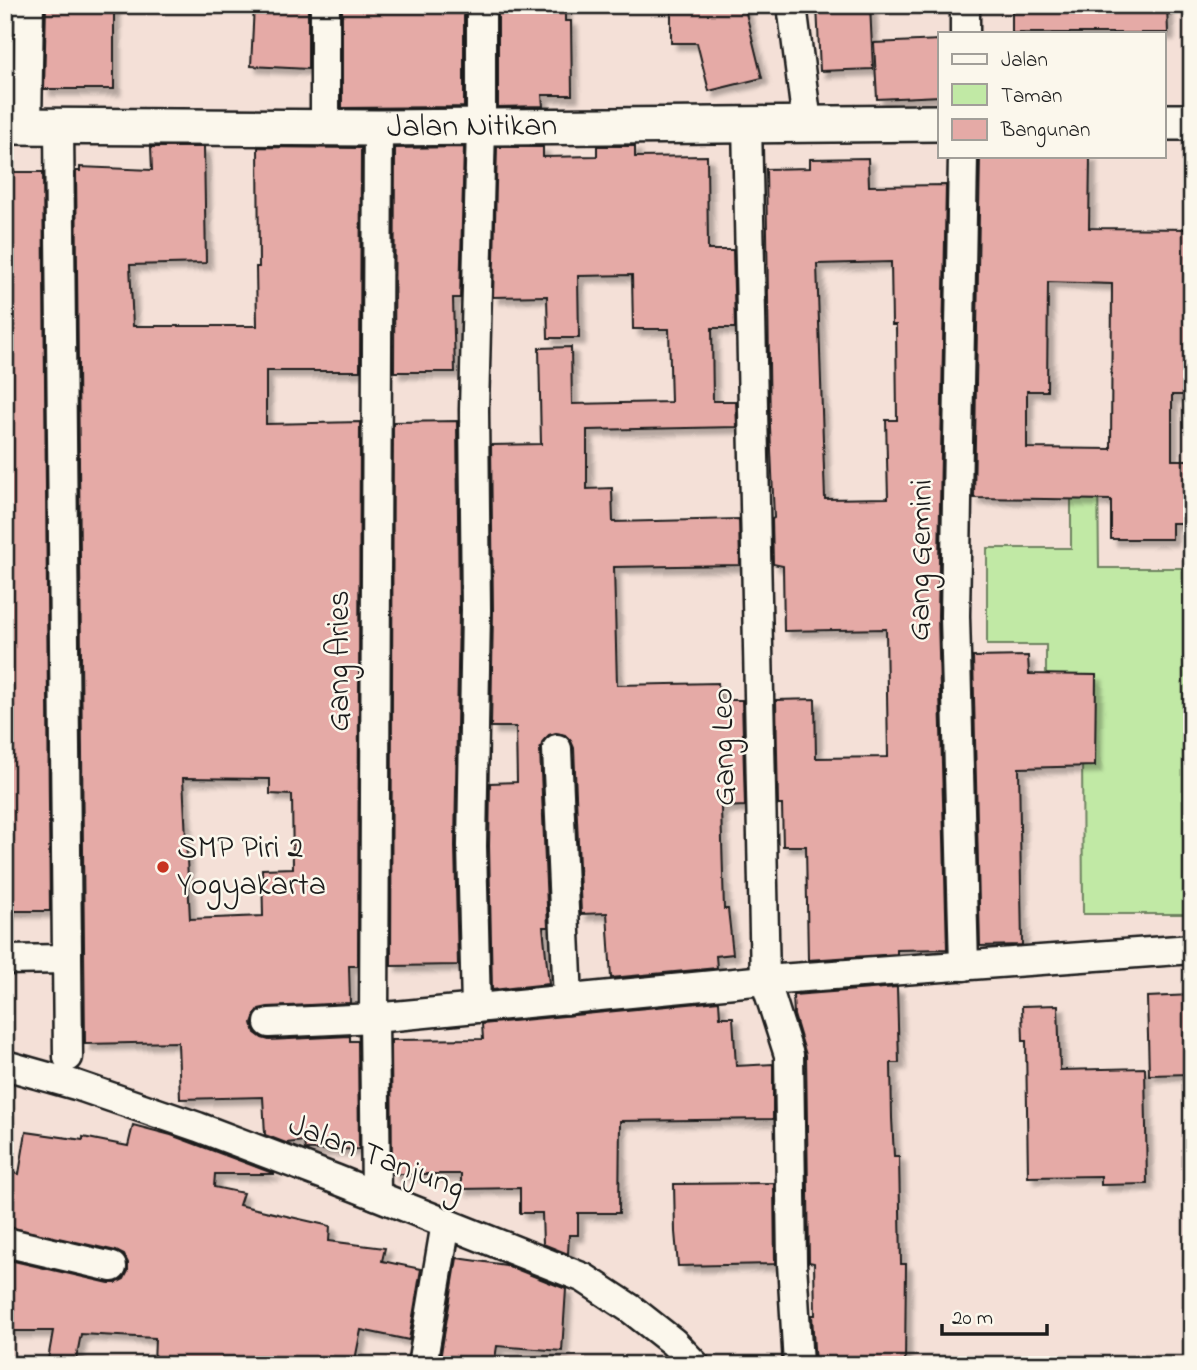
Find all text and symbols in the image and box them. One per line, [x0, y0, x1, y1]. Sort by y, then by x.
legend [938, 32, 1166, 158]
text: Jalan [1001, 46, 1048, 76]
text: Taman [1001, 82, 1062, 112]
street label: Jalan Nitikan [387, 103, 557, 151]
text: Bangunan [1000, 116, 1090, 148]
street label: Gang Gemini [897, 479, 947, 641]
street label: Gang Aries [317, 590, 364, 732]
street label: Gang Leo [700, 687, 750, 807]
place label: SMP Piri 2 Yogyakarta [177, 826, 326, 910]
marker: SMP Piri 2 Yogyakarta [155, 859, 171, 875]
street label: Jalan Tanjung [281, 1103, 471, 1213]
scale bar [942, 1293, 1046, 1337]
text: 20 m [952, 1304, 993, 1334]

